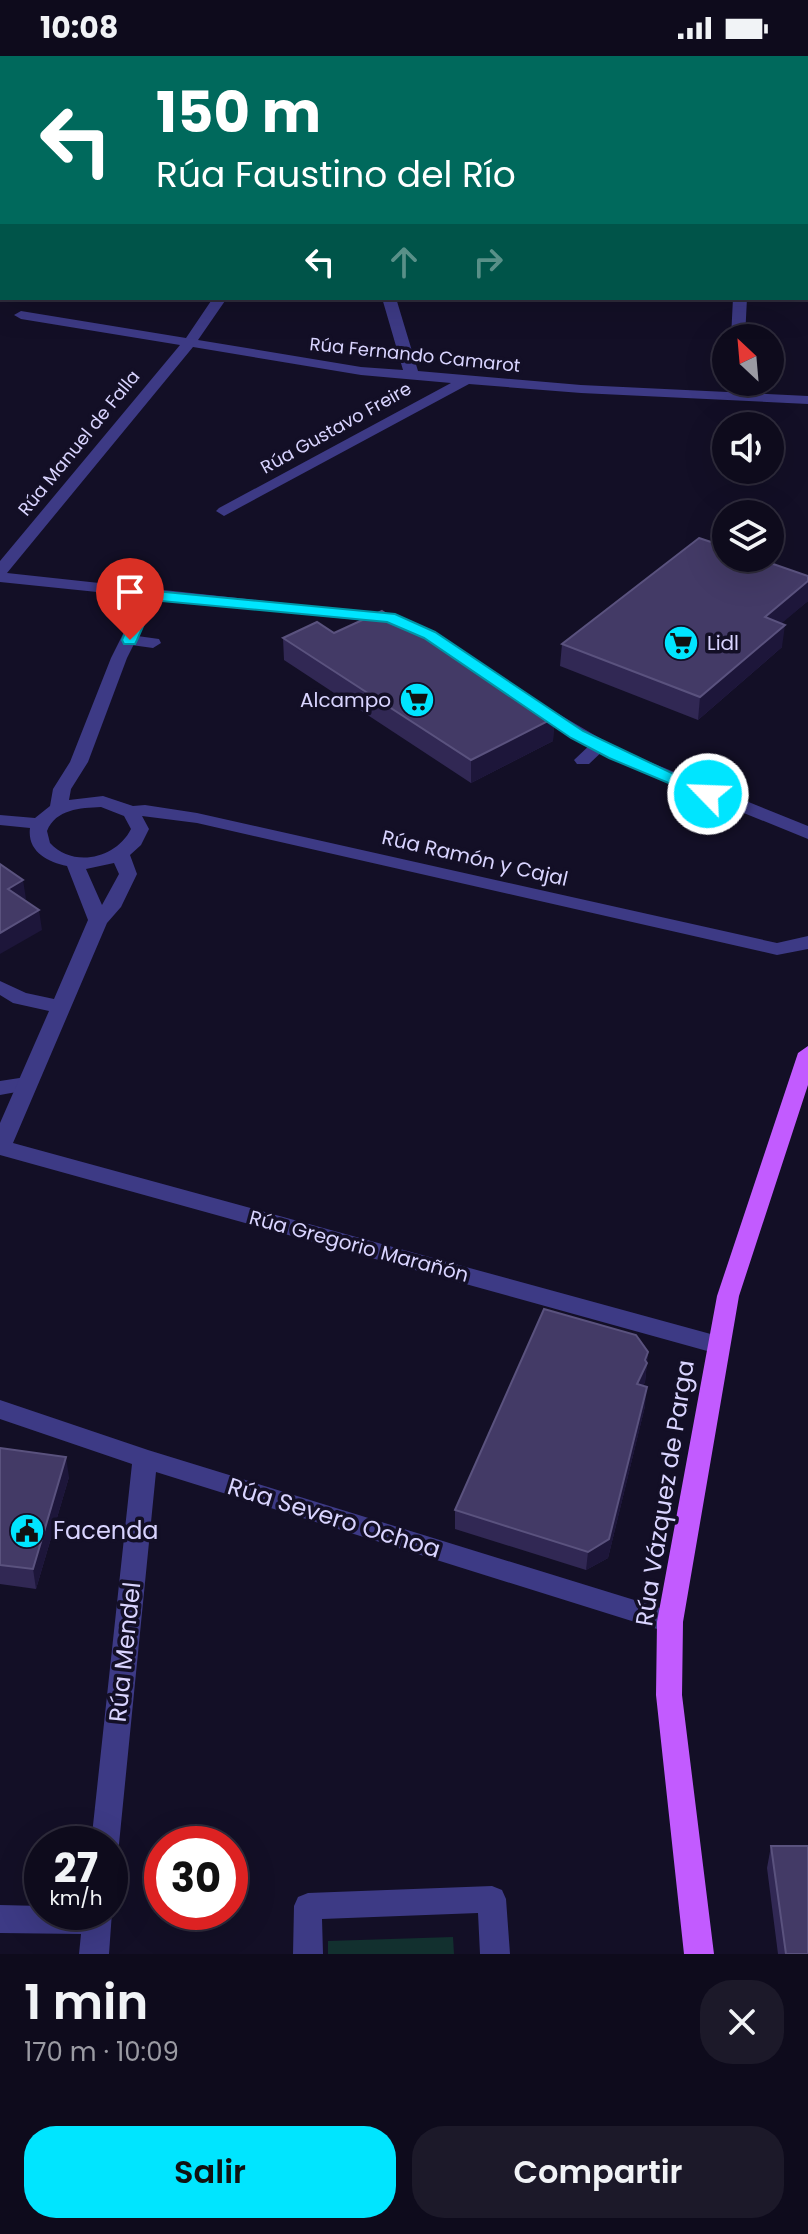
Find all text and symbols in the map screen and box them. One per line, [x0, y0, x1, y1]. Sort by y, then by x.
text: 10:08 [40, 6, 118, 49]
text: 150 m [156, 73, 321, 152]
icon: left [24, 88, 128, 192]
text: Rúa Faustino del Río [156, 149, 516, 200]
icon: left [298, 240, 342, 284]
icon: ahead [382, 240, 426, 284]
icon: right [466, 240, 510, 284]
north arrow [712, 324, 784, 396]
map controls [712, 324, 784, 572]
street label: Rúa Fernando Camarot [308, 331, 522, 378]
street label: Rúa Manuel de Falla [12, 365, 145, 521]
street label: Rúa Gustavo Freire [256, 376, 416, 479]
button: sound [712, 412, 784, 484]
button: layers [712, 500, 784, 572]
pin [96, 558, 164, 640]
icon: arrive [108, 570, 152, 614]
supermarket icon: Lidl [662, 624, 700, 662]
place label: Lidl [707, 629, 739, 657]
supermarket icon: Alcampo [398, 681, 436, 719]
place label: Alcampo [300, 686, 391, 714]
position arrow [666, 752, 750, 836]
street label: Rúa Ramón y Cajal [379, 823, 571, 893]
street label: Rúa Gregorio Marañón [246, 1203, 472, 1289]
street label: Rúa Vázquez de Parga [627, 1358, 702, 1628]
street label: Rúa Severo Ochoa [224, 1469, 445, 1566]
public building icon: Facenda [8, 1512, 46, 1550]
place label: Facenda [53, 1514, 159, 1547]
street label: Rúa Mendel [101, 1580, 148, 1724]
speed limit sign: 30 [144, 1826, 248, 1930]
text: 27 [54, 1840, 98, 1896]
text: km/h [49, 1884, 103, 1912]
text: 1 min [24, 1969, 148, 2036]
button: close [700, 1980, 784, 2064]
text: 170 m · 10:09 [24, 2034, 179, 2070]
button: Salir [24, 2126, 396, 2218]
button: Compartir [412, 2126, 784, 2218]

